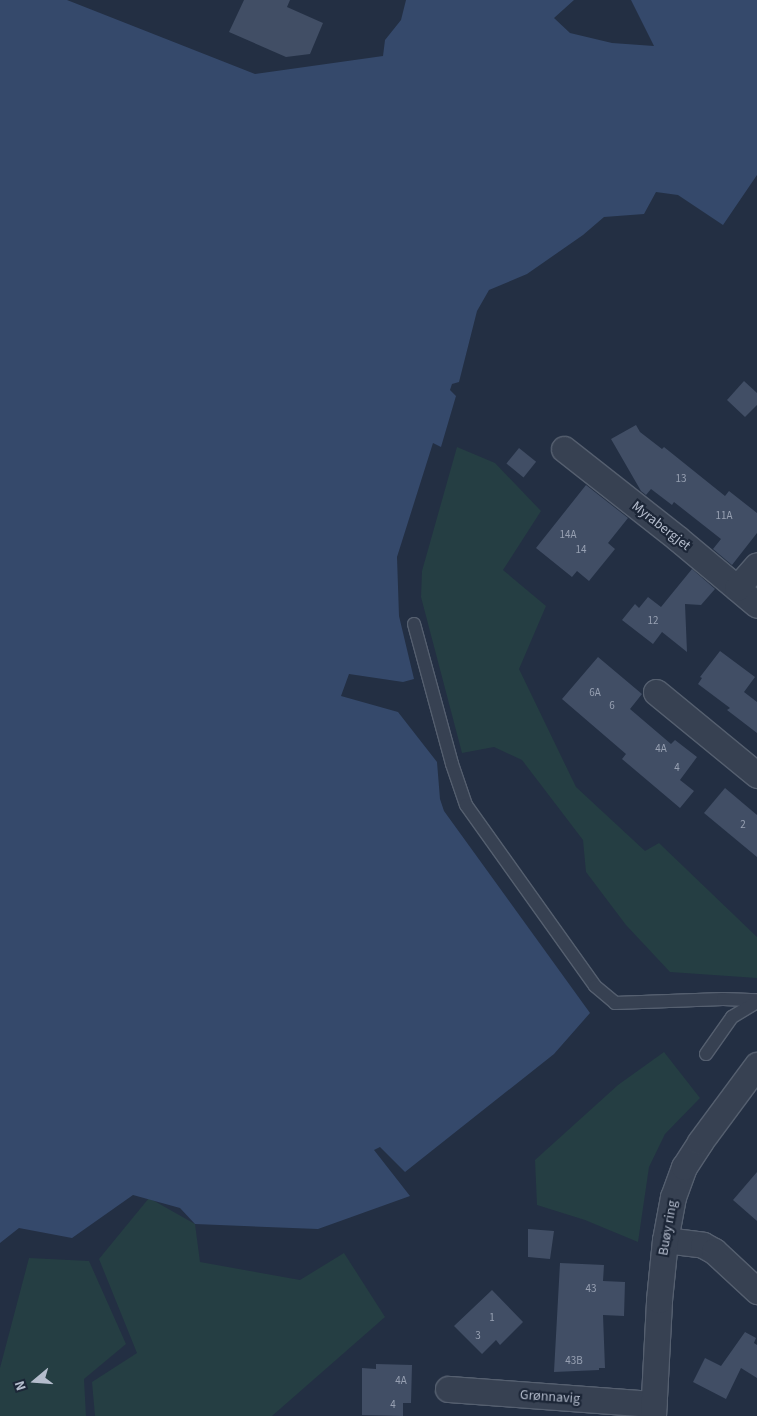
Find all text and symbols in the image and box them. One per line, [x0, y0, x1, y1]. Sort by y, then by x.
house number: 13 [676, 472, 686, 486]
street label: Myrabergjet [628, 498, 694, 554]
house number: 11A [716, 509, 732, 523]
house number: 14A [560, 528, 576, 542]
house number: 14 [576, 543, 586, 557]
house number: 12 [648, 614, 658, 628]
house number: 6A [589, 686, 601, 700]
house number: 6 [609, 699, 615, 713]
house number: 4A [655, 742, 667, 756]
house number: 4 [674, 761, 680, 775]
house number: 2 [740, 818, 746, 832]
street label: Buøy ring [655, 1199, 681, 1257]
house number: 43 [586, 1282, 596, 1296]
house number: 1 [489, 1311, 495, 1325]
house number: 3 [475, 1329, 481, 1343]
house number: 43B [565, 1354, 583, 1368]
north arrow [10, 1356, 60, 1406]
house number: 4A [395, 1374, 407, 1388]
text: N [10, 1378, 32, 1393]
street label: Grønnavig [519, 1387, 581, 1407]
house number: 4 [390, 1398, 396, 1412]

